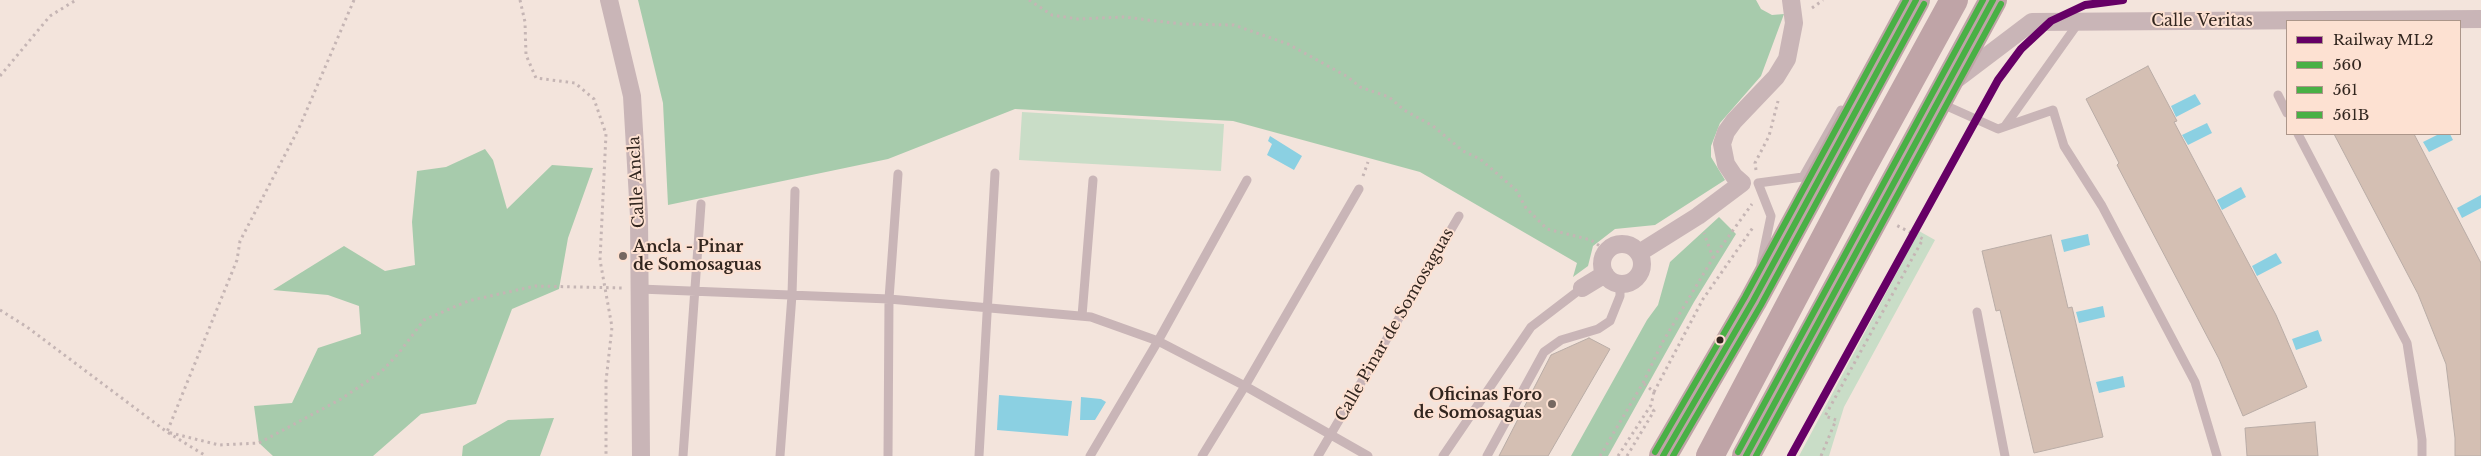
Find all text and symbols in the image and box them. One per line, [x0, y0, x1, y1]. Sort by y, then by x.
street label: Calle Veritas [2151, 11, 2253, 31]
legend [2286, 20, 2461, 135]
text: Railway ML2 [2333, 30, 2434, 49]
text: 560 [2333, 55, 2362, 74]
text: 561 [2333, 80, 2358, 99]
text: 561B [2333, 105, 2369, 124]
street label: Calle Ancla [625, 136, 649, 228]
street label: Calle Pinar de Somosaguas [1332, 225, 1458, 425]
place label: Ancla - Pinar de Somosaguas [633, 237, 762, 275]
marker: Ancla - Pinar de Somosaguas [617, 250, 629, 262]
unlabelled marker [1715, 335, 1725, 345]
place label: Oficinas Foro de Somosaguas [1413, 385, 1542, 423]
marker: Oficinas Foro de Somosaguas [1546, 398, 1558, 410]

